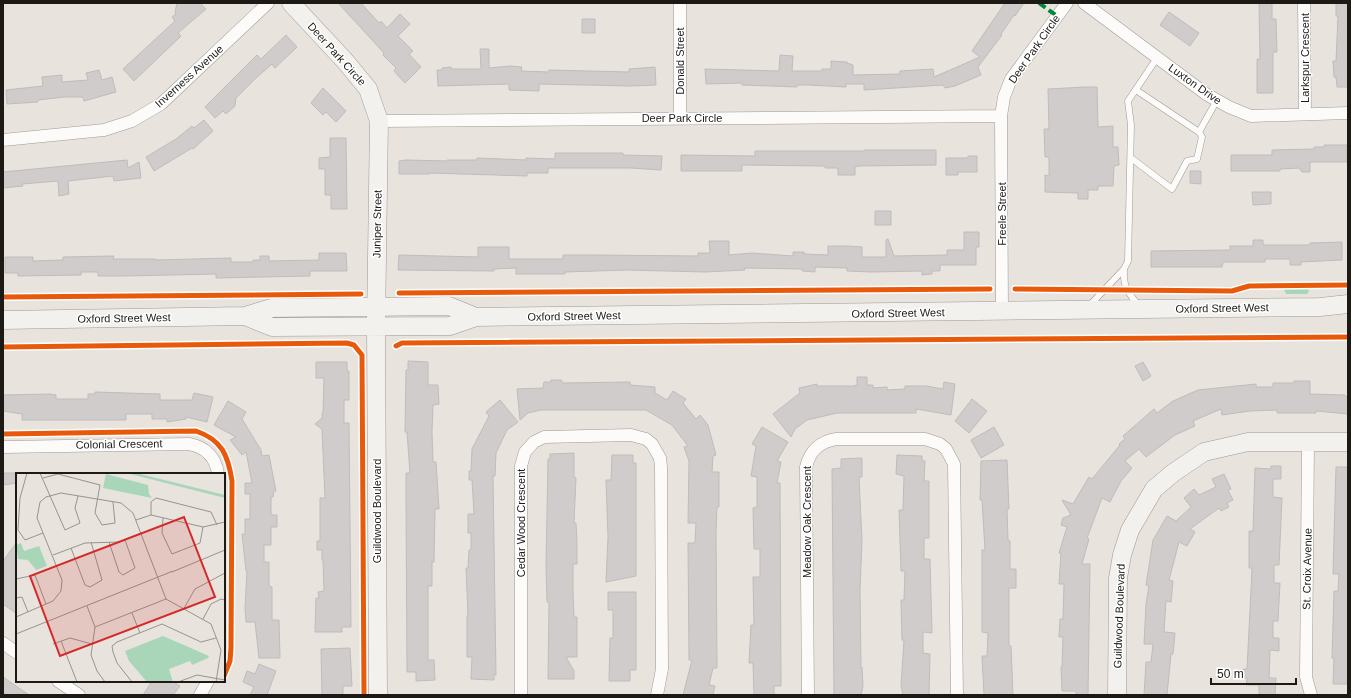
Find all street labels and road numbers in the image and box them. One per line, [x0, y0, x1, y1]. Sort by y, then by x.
street label: Deer Park Circle [1006, 13, 1062, 85]
street label: Larkspur Crescent [1299, 13, 1311, 103]
street label: Deer Park Circle [306, 20, 368, 88]
street label: Donald Street [674, 27, 686, 95]
street label: Inverness Avenue [153, 42, 225, 110]
street label: Luxton Drive [1166, 61, 1224, 107]
street label: Deer Park Circle [642, 112, 722, 124]
street label: Freele Street [996, 182, 1008, 246]
street label: Juniper Street [370, 190, 384, 258]
street label: Oxford Street West [1175, 301, 1269, 315]
street label: Oxford Street West [851, 306, 945, 320]
street label: Oxford Street West [527, 309, 621, 323]
street label: Oxford Street West [77, 311, 171, 325]
street label: Colonial Crescent [75, 437, 163, 451]
street label: Guildwood Boulevard [371, 459, 383, 563]
street label: Meadow Oak Crescent [801, 466, 813, 578]
street label: Cedar Wood Crescent [515, 469, 527, 577]
street label: St. Croix Avenue [1300, 528, 1314, 610]
street label: Guildwood Boulevard [1111, 564, 1127, 668]

